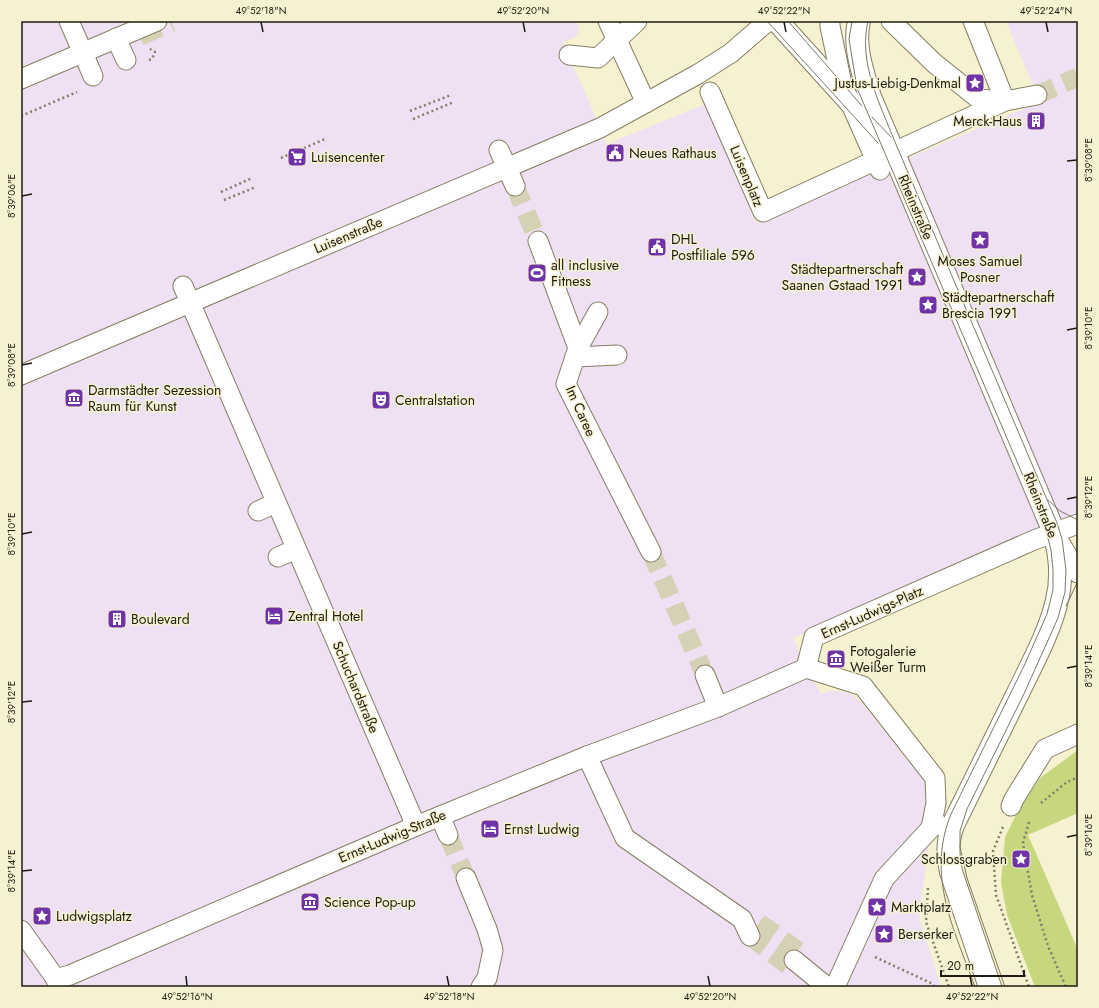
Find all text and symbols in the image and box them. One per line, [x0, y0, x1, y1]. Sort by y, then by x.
text: 49°52'18"N [236, 3, 286, 18]
text: 49°52'20"N [497, 3, 549, 18]
text: 49°52'22"N [758, 3, 810, 18]
text: 49°52'24"N [1020, 3, 1072, 18]
place icon: Justus-Liebig-Denkmal [964, 72, 986, 94]
place label: Justus-Liebig-Denkmal [833, 73, 961, 93]
building icon: Merck-Haus [1025, 110, 1047, 132]
place label: Merck-Haus [953, 111, 1022, 131]
text: 8°39'08"E [1081, 138, 1096, 182]
public building icon: Neues Rathaus [604, 142, 626, 164]
street label: Luisenplatz [725, 142, 769, 210]
place label: Neues Rathaus [629, 143, 717, 163]
supermarket icon: Luisencenter [286, 146, 308, 168]
place label: Luisencenter [311, 147, 385, 167]
street label: Rheinstraße [893, 171, 939, 243]
text: 8°39'06"E [4, 174, 19, 218]
street label: Luisenstraße [311, 212, 385, 258]
place label: DHL Postfiliale 596 [671, 229, 755, 265]
place icon: Moses Samuel Posner [969, 229, 991, 251]
public building icon: DHL Postfiliale 596 [646, 236, 668, 258]
place label: Moses Samuel Posner [938, 251, 1022, 287]
place label: all inclusive Fitness [551, 255, 619, 291]
place label: Städtepartnerschaft Saanen Gstaad 1991 [782, 259, 904, 295]
sports icon: all inclusive Fitness [526, 262, 548, 284]
place icon: Städtepartnerschaft Saanen Gstaad 1991 [906, 266, 928, 288]
place label: Städtepartnerschaft Brescia 1991 [942, 287, 1055, 323]
place icon: Städtepartnerschaft Brescia 1991 [917, 294, 939, 316]
text: 8°39'10"E [1081, 307, 1096, 349]
text: 8°39'08"E [4, 343, 19, 387]
place label: Darmstädter Sezession Raum für Kunst [88, 380, 221, 416]
street label: Im Caree [561, 382, 601, 440]
museum icon: Darmstädter Sezession Raum für Kunst [63, 387, 85, 409]
theatre icon: Centralstation [370, 389, 392, 411]
place label: Centralstation [395, 390, 475, 410]
street label: Rheinstraße [1019, 469, 1063, 541]
text: 8°39'12"E [1081, 476, 1096, 518]
text: 8°39'10"E [4, 513, 19, 555]
street label: Ernst-Ludwigs-Platz [818, 580, 927, 644]
hotel icon: Zentral Hotel [263, 605, 285, 627]
place label: Zentral Hotel [288, 606, 364, 626]
building icon: Boulevard [106, 608, 128, 630]
place label: Boulevard [131, 609, 190, 629]
street label: Schuchardstraße [328, 638, 384, 736]
place label: Fotogalerie Weißer Turm [850, 641, 926, 677]
text: 8°39'14"E [1081, 645, 1096, 687]
museum icon: Fotogalerie Weißer Turm [825, 648, 847, 670]
text: 8°39'12"E [4, 681, 19, 723]
street label: Ernst-Ludwig-Straße [335, 804, 449, 868]
text: 8°39'16"E [1081, 814, 1096, 856]
hotel icon: Ernst Ludwig [479, 818, 501, 840]
place label: Ernst Ludwig [504, 819, 580, 839]
place icon: Schlossgraben [1010, 848, 1032, 870]
place label: Schlossgraben [921, 849, 1007, 869]
text: 8°39'14"E [4, 850, 19, 892]
museum icon: Science Pop-up [299, 891, 321, 913]
place label: Science Pop-up [324, 892, 416, 912]
place icon: Marktplatz [866, 896, 888, 918]
place label: Marktplatz [891, 897, 952, 917]
place icon: Ludwigsplatz [31, 905, 53, 927]
place label: Ludwigsplatz [56, 906, 132, 926]
place icon: Berserker [873, 923, 895, 945]
place label: Berserker [898, 924, 954, 944]
scale bar [941, 952, 1024, 978]
text: 20 m [947, 957, 974, 975]
text: 49°52'16"N [161, 989, 213, 1004]
text: 49°52'18"N [424, 989, 474, 1004]
text: 49°52'20"N [684, 989, 736, 1004]
text: 49°52'22"N [946, 989, 998, 1004]

